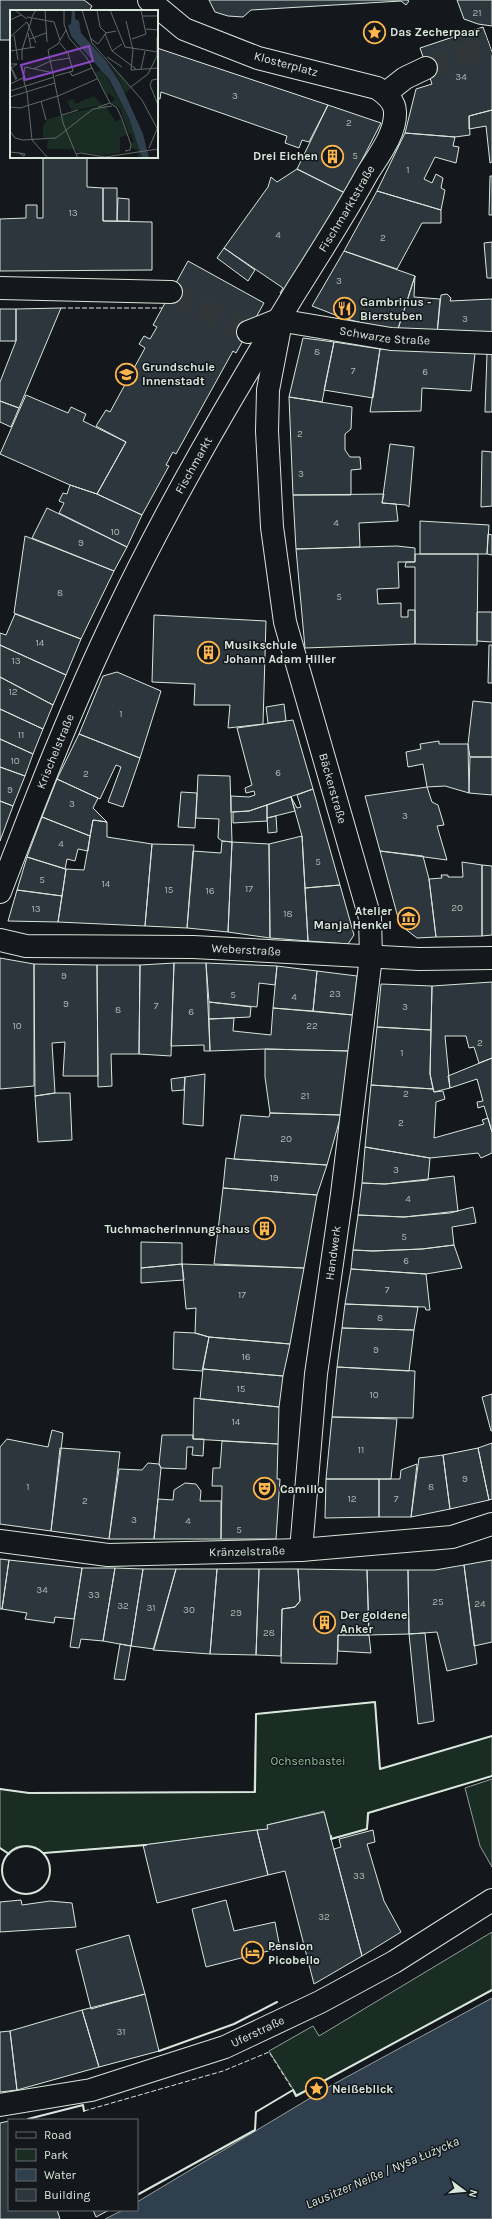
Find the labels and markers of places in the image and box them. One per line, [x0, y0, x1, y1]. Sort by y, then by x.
place icon: Das Zecherpaar [361, 19, 387, 45]
place label: Das Zecherpaar [390, 25, 480, 39]
building icon: Drei Eichen [320, 143, 346, 169]
place label: Drei Eichen [253, 149, 318, 163]
place label: Gambrinus - Bierstuben [360, 295, 431, 323]
restaurant icon: Gambrinus - Bierstuben [332, 296, 358, 322]
place label: Grundschule Innenstadt [142, 360, 215, 388]
school or university icon: Grundschule Innenstadt [114, 361, 140, 387]
place label: Musikschule Johann Adam Hiller [224, 638, 336, 666]
building icon: Musikschule Johann Adam Hiller [196, 639, 222, 665]
place label: Atelier Manja Henkel [314, 904, 392, 932]
museum icon: Atelier Manja Henkel [395, 905, 421, 931]
building icon: Tuchmacherinnungshaus [252, 1216, 278, 1242]
place label: Tuchmacherinnungshaus [104, 1222, 250, 1236]
theatre icon: Camillo [252, 1476, 278, 1502]
place label: Camillo [280, 1482, 324, 1496]
place label: Der goldene Anker [340, 1608, 407, 1636]
building icon: Der goldene Anker [312, 1609, 338, 1635]
place label: Pension Picobello [268, 1939, 320, 1967]
hotel icon: Pension Picobello [240, 1940, 266, 1966]
place icon: Neißeblick [304, 2076, 330, 2102]
place label: Neißeblick [332, 2082, 393, 2096]

